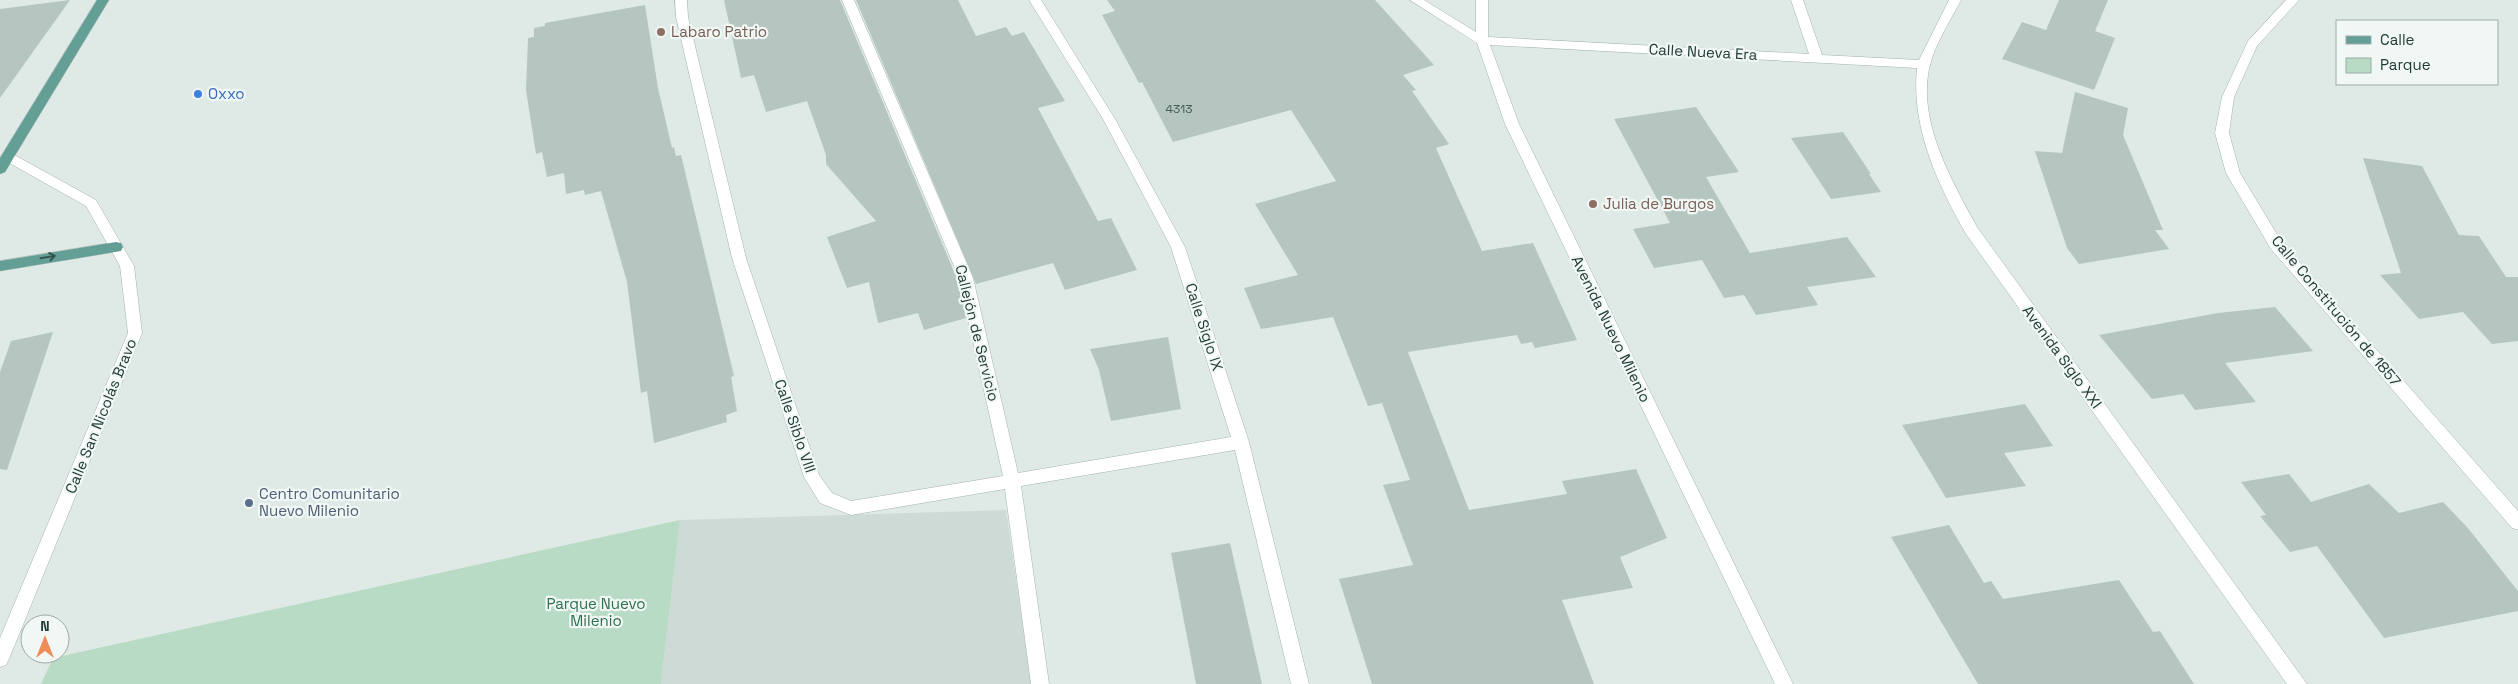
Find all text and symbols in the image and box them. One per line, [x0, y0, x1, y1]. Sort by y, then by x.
legend [2336, 20, 2498, 85]
place label: Labaro Patrio [671, 22, 767, 41]
marker: Labaro Patrio [655, 26, 667, 38]
text: Calle [2380, 30, 2415, 49]
street label: Calle Nueva Era [1648, 39, 1758, 64]
text: Parque [2380, 55, 2431, 74]
place label: Oxxo [208, 84, 245, 103]
marker: Oxxo [192, 88, 204, 100]
house number: 4313 [1166, 101, 1192, 117]
place label: Julia de Burgos [1603, 194, 1714, 213]
marker: Julia de Burgos [1587, 198, 1599, 210]
street label: Calle Constitución de 1857 [2268, 231, 2405, 390]
one-way arrow [39, 252, 55, 262]
street label: Avenida Nuevo Milenio [1568, 252, 1655, 405]
street label: Callejón de Servicio [951, 263, 1004, 403]
street label: Calle Siglo IX [1181, 281, 1228, 373]
street label: Avenida Siglo XXI [2019, 301, 2106, 412]
street label: Calle San Nicolás Bravo [61, 335, 140, 496]
street label: Calle Siblo VIII [771, 377, 820, 475]
place label: Centro Comunitario Nuevo Milenio [259, 484, 400, 520]
marker: Centro Comunitario Nuevo Milenio [243, 497, 255, 509]
park label: Parque Nuevo Milenio [546, 594, 646, 630]
north arrow [20, 614, 70, 664]
text: N [40, 617, 50, 635]

